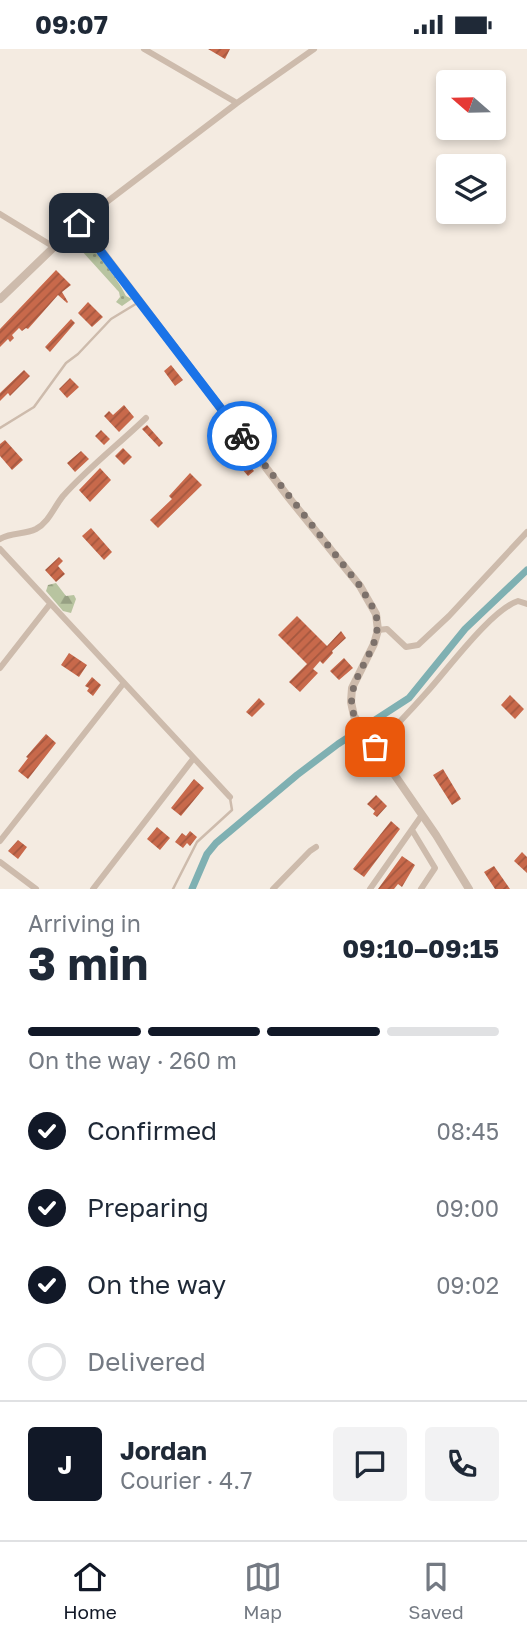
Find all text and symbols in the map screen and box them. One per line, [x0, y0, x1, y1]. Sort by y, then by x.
text: 09:07 [35, 9, 108, 40]
north arrow [436, 70, 506, 140]
map controls [436, 70, 506, 224]
button: layers [436, 154, 506, 224]
pin [49, 193, 109, 253]
icon: home [60, 204, 98, 242]
courier [207, 401, 277, 471]
icon: bike [223, 417, 261, 455]
pin [345, 717, 405, 777]
icon: bag [356, 728, 394, 766]
text: Arriving in [28, 909, 141, 937]
text: 09:10–09:15 [342, 933, 499, 964]
text: 3 min [28, 935, 148, 990]
text: On the way · 260 m [28, 1046, 237, 1074]
icon: check [28, 1112, 66, 1150]
text: Confirmed [87, 1115, 217, 1146]
text: 08:45 [436, 1117, 499, 1145]
icon: check [28, 1189, 66, 1227]
text: Preparing [87, 1192, 209, 1223]
text: 09:00 [435, 1194, 499, 1222]
icon: check [28, 1266, 66, 1304]
text: On the way [87, 1269, 226, 1300]
text: 09:02 [436, 1271, 499, 1299]
text: Delivered [87, 1346, 206, 1377]
button: chat [333, 1427, 407, 1501]
button: phone [425, 1427, 499, 1501]
text: Jordan [120, 1435, 207, 1466]
text: J [58, 1449, 72, 1480]
text: Courier · 4.7 [120, 1466, 252, 1494]
tab: Home [63, 1558, 117, 1623]
tab: Map [243, 1558, 282, 1623]
tab: Saved [408, 1558, 464, 1623]

